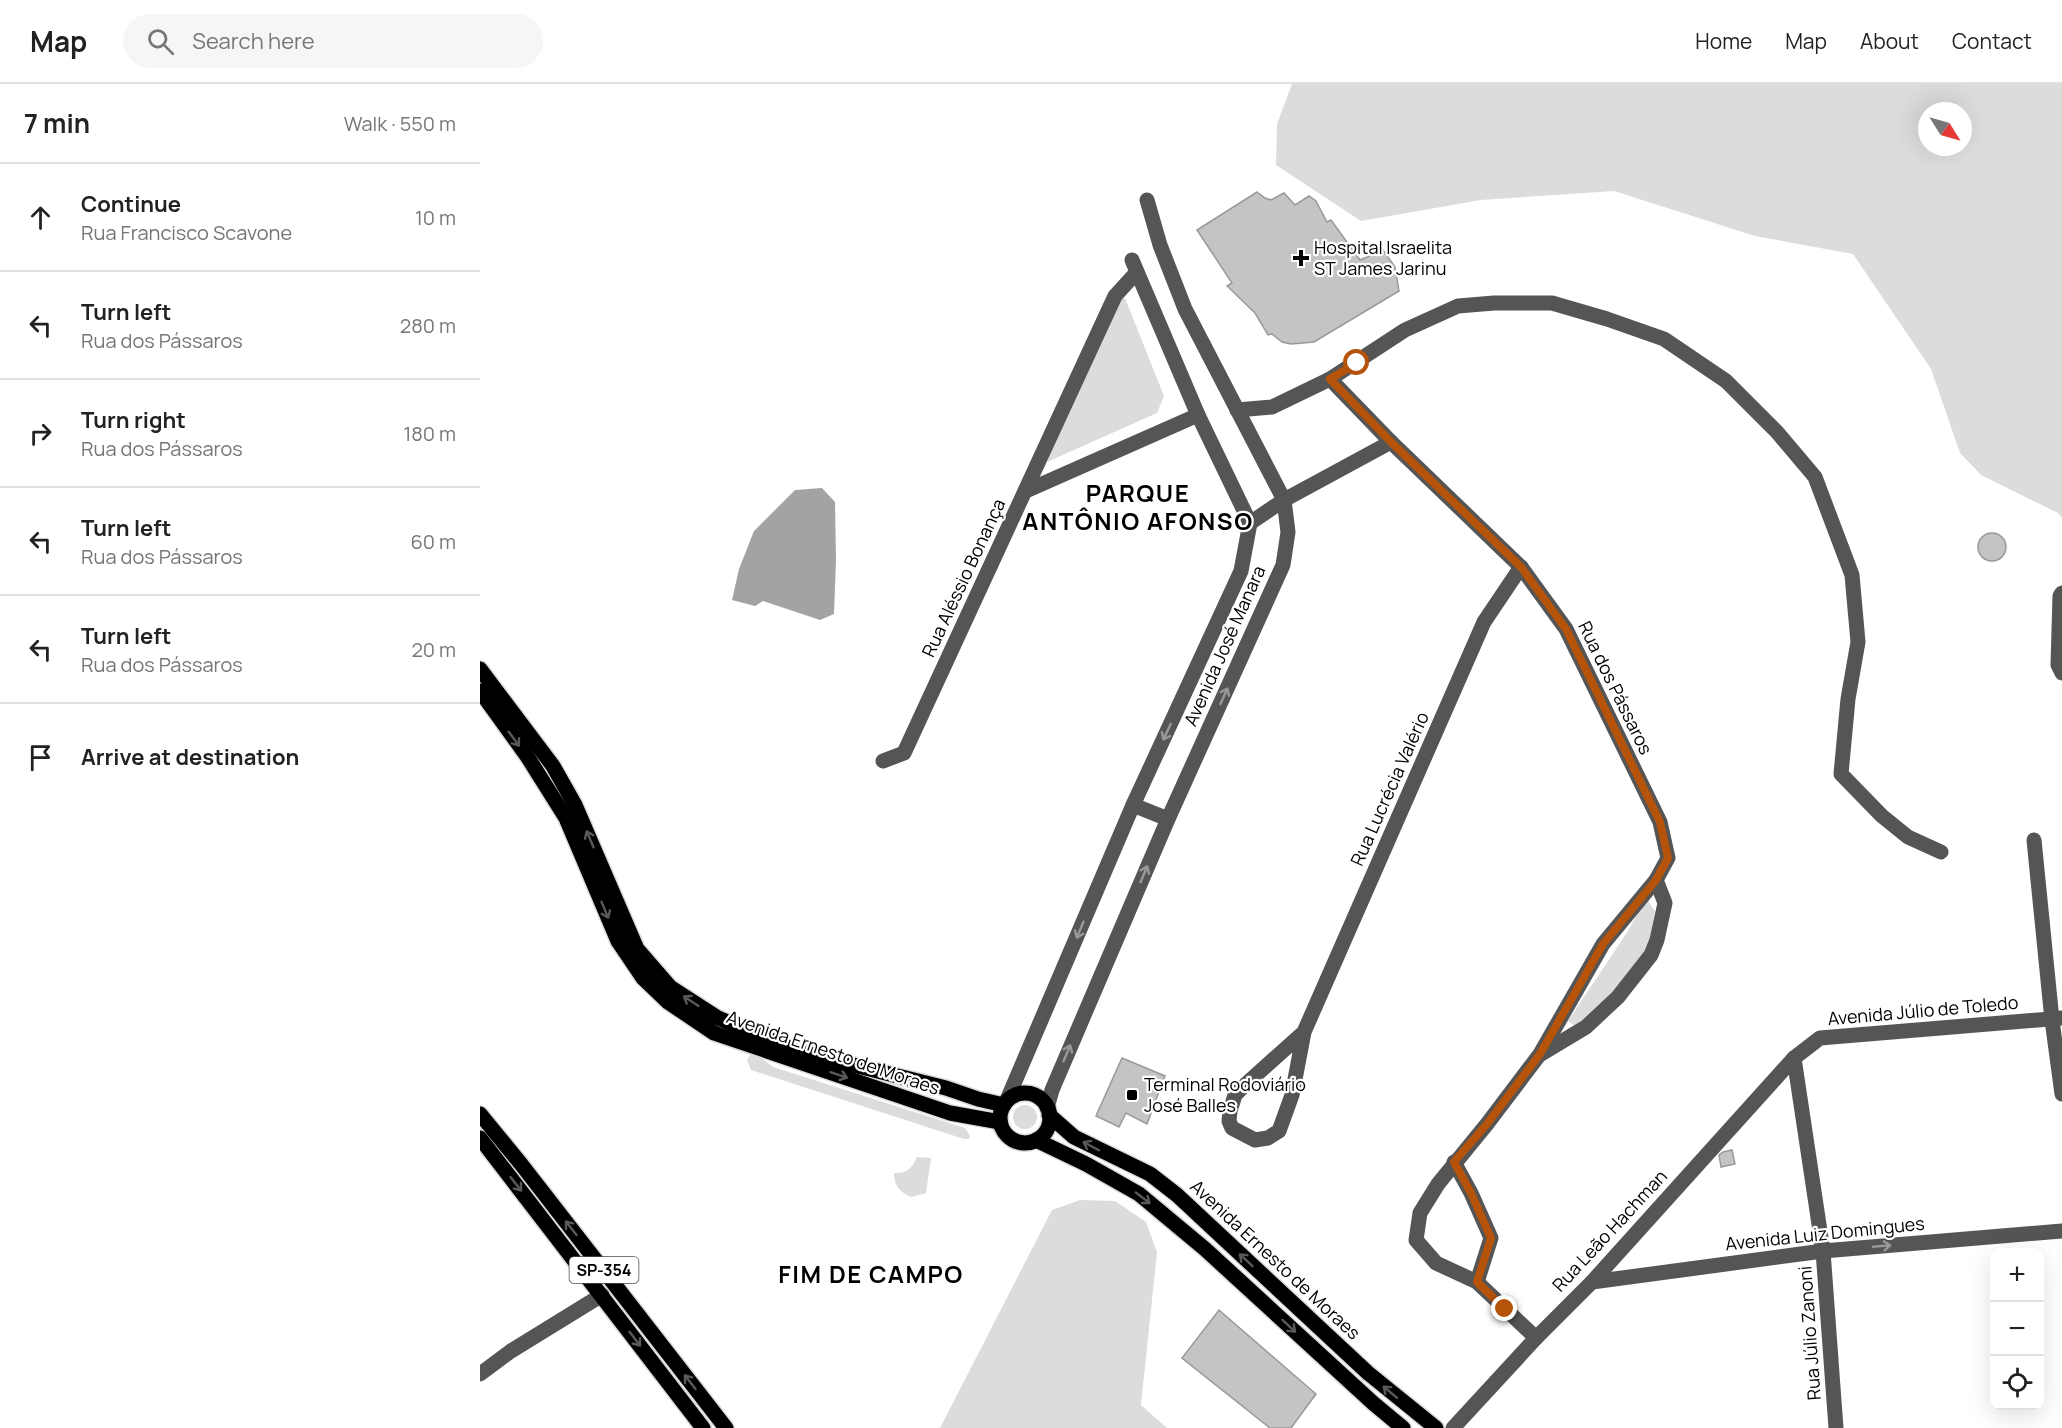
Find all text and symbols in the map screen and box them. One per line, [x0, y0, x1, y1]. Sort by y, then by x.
search box [123, 14, 543, 68]
text: Map [30, 22, 87, 60]
icon: search [144, 25, 177, 58]
text: Search here [192, 26, 315, 56]
text: Home [1695, 27, 1752, 55]
text: Map [1785, 27, 1827, 55]
text: About [1860, 27, 1919, 55]
text: Contact [1952, 27, 2032, 55]
north arrow [1918, 102, 1972, 156]
text: 7 min [24, 105, 90, 141]
text: Walk · 550 m [344, 110, 456, 137]
text: Continue [81, 189, 181, 219]
icon: ahead [24, 201, 57, 234]
text: 10 m [415, 204, 456, 231]
text: Rua Francisco Scavone [81, 219, 292, 246]
place label: Hospital Israelita ST James Jarinu [1314, 235, 1452, 280]
marker: Hospital Israelita ST James Jarinu [1292, 249, 1310, 267]
text: Turn left [81, 297, 171, 327]
icon: left [24, 309, 57, 342]
text: 280 m [400, 312, 456, 339]
text: Rua dos Pássaros [81, 327, 243, 354]
route start [1343, 349, 1369, 375]
text: Turn right [81, 405, 186, 435]
icon: right [24, 417, 57, 450]
text: 180 m [403, 420, 456, 447]
text: Rua dos Pássaros [81, 435, 243, 462]
district label: PARQUE ANTÔNIO AFONSO [1022, 476, 1254, 537]
street label: Rua Aléssio Bonança [916, 495, 1010, 661]
text: Turn left [81, 513, 171, 543]
icon: left [24, 525, 57, 558]
text: 60 m [410, 528, 456, 555]
text: Rua dos Pássaros [81, 543, 243, 570]
street label: Avenida José Manara [1178, 562, 1270, 730]
street label: Rua dos Pássaros [1573, 617, 1659, 758]
text: Turn left [81, 621, 171, 651]
icon: left [24, 633, 57, 666]
text: 20 m [411, 636, 456, 663]
text: Rua dos Pássaros [81, 651, 243, 678]
one-way arrow [1218, 688, 1230, 706]
street label: Rua Lucrécia Valério [1344, 708, 1434, 869]
one-way arrow [1160, 723, 1172, 741]
one-way arrow [508, 730, 521, 746]
icon: arrive [24, 741, 57, 774]
text: Arrive at destination [81, 742, 299, 772]
one-way arrow [583, 830, 594, 848]
one-way arrow [1139, 866, 1150, 884]
one-way arrow [600, 901, 611, 919]
one-way arrow [1074, 920, 1085, 938]
street label: Avenida Júlio de Toledo [1827, 990, 2019, 1030]
one-way arrow [683, 994, 700, 1006]
street label: Avenida Ernesto de Moraes [724, 1004, 943, 1100]
one-way arrow [1062, 1045, 1073, 1063]
one-way arrow [829, 1071, 848, 1082]
place label: Terminal Rodoviário José Balles [1144, 1072, 1306, 1117]
marker: Terminal Rodoviário José Balles [1125, 1088, 1139, 1102]
one-way arrow [1083, 1140, 1100, 1152]
street label: Rua Leão Hachman [1546, 1164, 1672, 1296]
street label: Avenida Ernesto de Moraes [1186, 1174, 1366, 1344]
one-way arrow [510, 1176, 523, 1192]
one-way arrow [1134, 1191, 1150, 1204]
street label: Avenida Luiz Domingues [1724, 1211, 1926, 1255]
one-way arrow [564, 1220, 577, 1236]
one-way arrow [1871, 1241, 1891, 1252]
map controls [1990, 1248, 2044, 1410]
button: + [1990, 1248, 2044, 1302]
one-way arrow [1239, 1253, 1254, 1267]
road number: SP-354 [570, 1257, 638, 1283]
district label: FIM DE CAMPO [778, 1257, 964, 1290]
street label: Rua Júlio Zanoni [1792, 1265, 1826, 1401]
route end [1491, 1295, 1517, 1321]
button: − [1990, 1302, 2044, 1356]
one-way arrow [1281, 1319, 1296, 1333]
one-way arrow [628, 1331, 641, 1347]
button: locate [1990, 1356, 2044, 1410]
one-way arrow [684, 1374, 697, 1390]
one-way arrow [1383, 1385, 1398, 1399]

